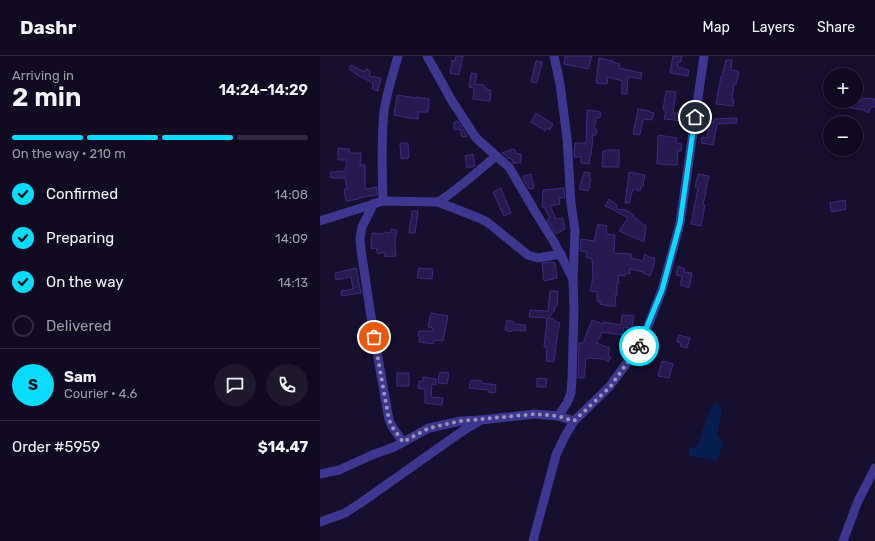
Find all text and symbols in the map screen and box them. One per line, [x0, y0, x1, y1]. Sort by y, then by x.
text: Dashr [20, 16, 76, 39]
text: Map [703, 19, 730, 36]
text: Layers [752, 19, 795, 36]
text: Share [817, 19, 855, 36]
text: Arriving in [12, 68, 74, 83]
map controls [823, 68, 863, 156]
button: + [823, 68, 863, 108]
text: 14:24–14:29 [219, 81, 308, 99]
text: 2 min [12, 82, 81, 113]
pin [678, 100, 712, 134]
icon: home [684, 106, 706, 128]
button: − [823, 116, 863, 156]
text: On the way · 210 m [12, 146, 126, 161]
icon: check [12, 183, 34, 205]
text: Confirmed [46, 185, 118, 203]
text: 14:08 [275, 187, 308, 202]
icon: check [12, 227, 34, 249]
text: Preparing [46, 229, 114, 247]
text: 14:09 [275, 231, 308, 246]
icon: check [12, 271, 34, 293]
text: On the way [46, 273, 124, 291]
text: 14:13 [278, 275, 308, 290]
text: Delivered [46, 317, 111, 335]
pin [357, 320, 391, 354]
icon: bag [363, 326, 385, 348]
courier [619, 326, 659, 366]
icon: bike [628, 335, 650, 357]
button: chat [214, 364, 256, 406]
button: phone [266, 364, 308, 406]
text: Sam [64, 368, 97, 386]
text: S [28, 376, 38, 394]
text: Courier · 4.6 [64, 386, 137, 401]
text: Order #5959 [12, 438, 100, 456]
text: $14.47 [258, 438, 308, 456]

